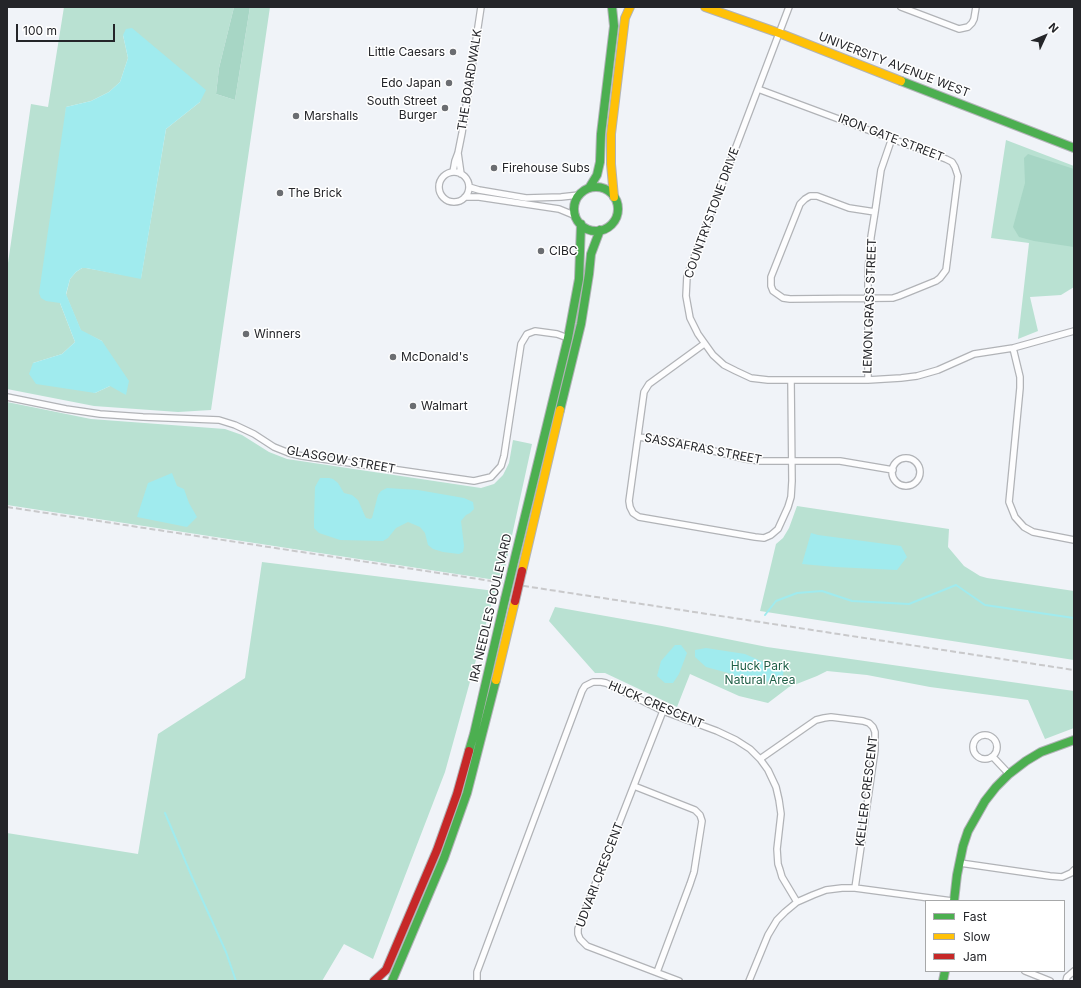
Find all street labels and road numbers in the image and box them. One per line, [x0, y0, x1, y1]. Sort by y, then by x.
street label: THE BOARDWALK [455, 28, 485, 132]
street label: UNIVERSITY AVENUE WEST [816, 29, 972, 101]
street label: IRON GATE STREET [836, 111, 946, 165]
street label: COUNTRYSTONE DRIVE [682, 146, 742, 280]
street label: LEMON GRASS STREET [860, 238, 880, 374]
street label: SASSAFRAS STREET [643, 431, 763, 467]
street label: GLASGOW STREET [285, 443, 397, 477]
street label: IRA NEEDLES BOULEVARD [467, 532, 515, 684]
street label: HUCK CRESCENT [606, 678, 706, 732]
street label: KELLER CRESCENT [853, 735, 881, 847]
street label: UDVARI CRESCENT [573, 820, 627, 930]

